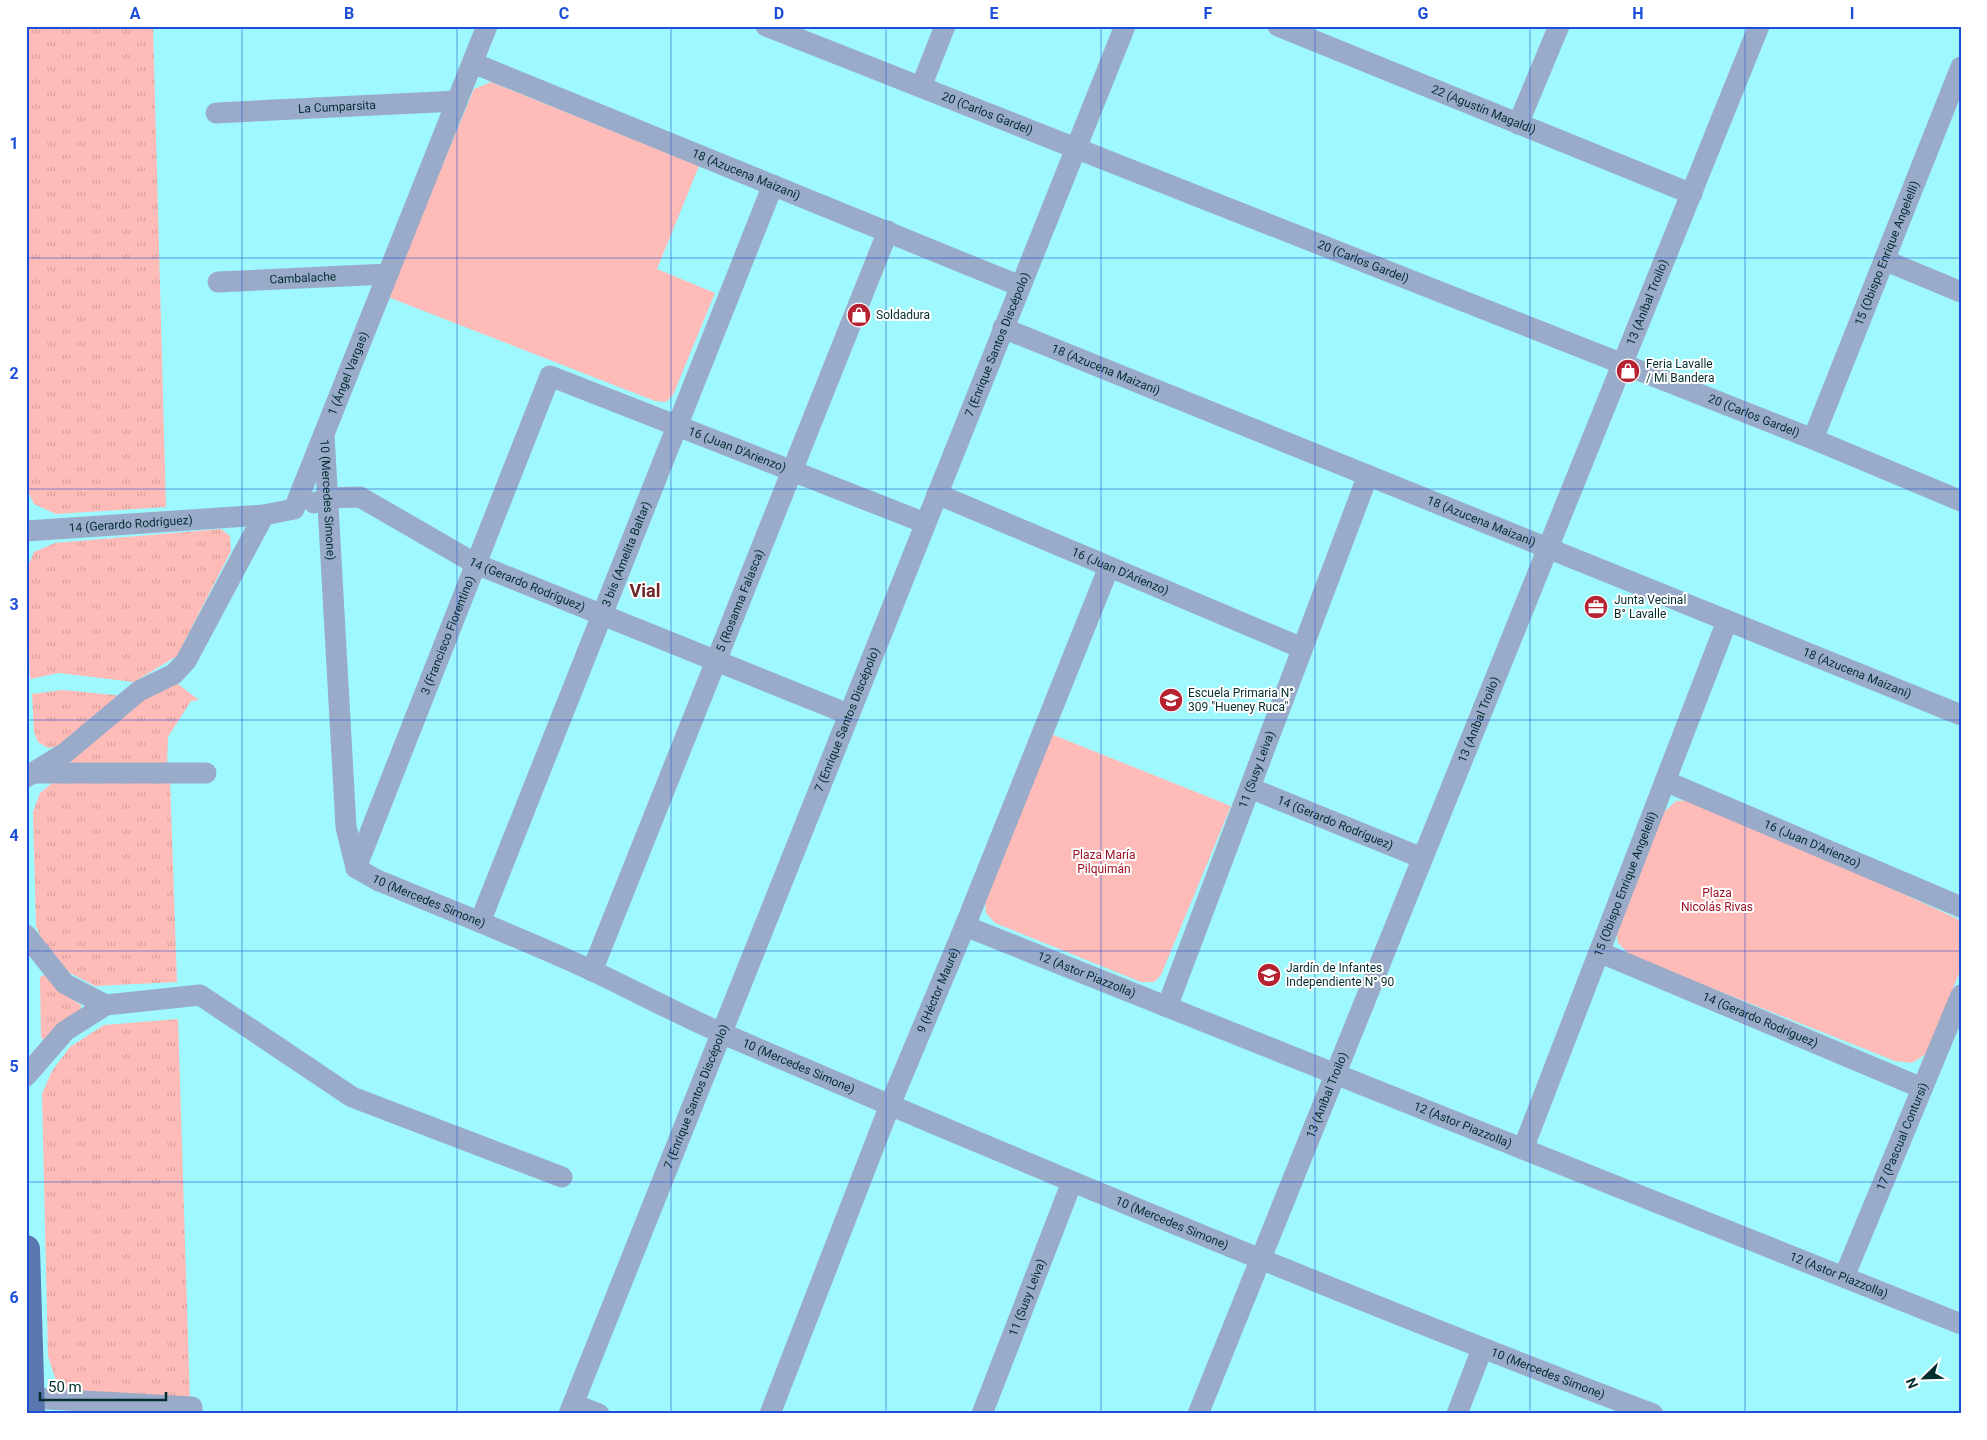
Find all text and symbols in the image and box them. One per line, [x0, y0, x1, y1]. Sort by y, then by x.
text: A [130, 4, 141, 23]
text: B [344, 4, 354, 23]
text: C [559, 4, 569, 23]
text: D [774, 4, 784, 23]
text: E [990, 4, 999, 23]
text: F [1204, 4, 1213, 23]
text: G [1418, 4, 1429, 23]
text: H [1632, 4, 1644, 23]
text: I [1850, 4, 1854, 23]
street label: 22 (Agustín Magaldi) [1429, 82, 1538, 137]
street label: 20 (Carlos Gardel) [940, 89, 1035, 138]
street label: La Cumparsita [298, 98, 376, 116]
text: 1 [9, 134, 19, 153]
street label: 18 (Azucena Maizani) [690, 146, 803, 203]
street label: 15 (Obispo Enrique Angelelli) [1852, 179, 1922, 328]
street label: 20 (Carlos Gardel) [1316, 237, 1411, 286]
street label: 13 (Aníbal Troilo) [1624, 257, 1671, 347]
street label: Cambalache [269, 269, 337, 287]
street label: 7 (Enrique Santos Discépolo) [962, 270, 1033, 419]
shop icon: Soldadura [846, 302, 872, 328]
place label: Soldadura [876, 308, 930, 322]
street label: 1 (Ángel Vargas) [325, 330, 371, 417]
street label: 18 (Azucena Maizani) [1049, 341, 1162, 398]
place label: Feria Lavalle / Mi Bandera [1646, 357, 1714, 385]
shop icon: Feria Lavalle / Mi Bandera [1615, 358, 1641, 384]
text: 2 [9, 364, 19, 383]
street label: 20 (Carlos Gardel) [1706, 391, 1802, 440]
street label: 16 (Juan D'Arienzo) [686, 424, 788, 475]
street label: 10 (Mercedes Simone) [317, 439, 338, 561]
street label: 18 (Azucena Maizani) [1425, 493, 1538, 549]
street label: 3 bis (Amelita Baltar) [599, 499, 654, 609]
street label: 14 (Gerardo Rodríguez) [68, 513, 193, 535]
street label: 16 (Juan D'Arienzo) [1070, 545, 1171, 598]
street label: 5 (Rosanna Falasca) [713, 547, 767, 654]
street label: 14 (Gerardo Rodríguez) [466, 554, 587, 614]
street label: 3 (Francisco Fiorentino) [418, 574, 477, 697]
district label: Vial [630, 580, 660, 601]
place label: Junta Vecinal B° Lavalle [1614, 593, 1686, 621]
office icon: Junta Vecinal B° Lavalle [1583, 594, 1609, 620]
text: 3 [9, 595, 19, 614]
street label: 7 (Enrique Santos Discépolo) [812, 645, 882, 794]
street label: 18 (Azucena Maizani) [1801, 645, 1913, 701]
street label: 13 (Aníbal Troilo) [1455, 675, 1502, 765]
place label: Escuela Primaria N° 309 "Hueney Ruca" [1188, 686, 1294, 714]
school or university icon: Escuela Primaria N° 309 "Hueney Ruca" [1158, 687, 1184, 713]
street label: 11 (Susy Leiva) [1236, 729, 1278, 810]
street label: 14 (Gerardo Rodríguez) [1275, 793, 1395, 853]
street label: 15 (Obispo Enrique Angelelli) [1591, 810, 1660, 959]
street label: 16 (Juan D'Arienzo) [1762, 817, 1863, 870]
text: 4 [9, 826, 19, 845]
park label: Plaza María Pilquimán [1072, 848, 1136, 876]
street label: 10 (Mercedes Simone) [370, 872, 488, 931]
park label: Plaza Nicolás Rivas [1681, 886, 1753, 914]
street label: 9 (Héctor Mauré) [914, 946, 962, 1035]
street label: 12 (Astor Piazzolla) [1035, 949, 1138, 1001]
place label: Jardín de Infantes Independiente N° 90 [1286, 961, 1394, 989]
school or university icon: Jardín de Infantes Independiente N° 90 [1256, 962, 1282, 988]
street label: 14 (Gerardo Rodríguez) [1700, 989, 1820, 1050]
street label: 7 (Enrique Santos Discépolo) [661, 1022, 731, 1171]
street label: 10 (Mercedes Simone) [740, 1036, 857, 1096]
street label: 13 (Aníbal Troilo) [1303, 1050, 1351, 1140]
text: 5 [9, 1057, 19, 1076]
street label: 17 (Pascual Contursi) [1874, 1081, 1931, 1193]
street label: 12 (Astor Piazzolla) [1412, 1099, 1514, 1151]
street label: 10 (Mercedes Simone) [1113, 1193, 1231, 1252]
street label: 12 (Astor Piazzolla) [1788, 1249, 1890, 1301]
street label: 11 (Susy Leiva) [1006, 1257, 1048, 1338]
text: 6 [9, 1288, 19, 1307]
street label: 10 (Mercedes Simone) [1489, 1345, 1607, 1402]
north arrow [1900, 1352, 1950, 1402]
scale bar [40, 1370, 166, 1402]
text: N [1903, 1375, 1921, 1391]
text: 50 m [48, 1378, 82, 1396]

